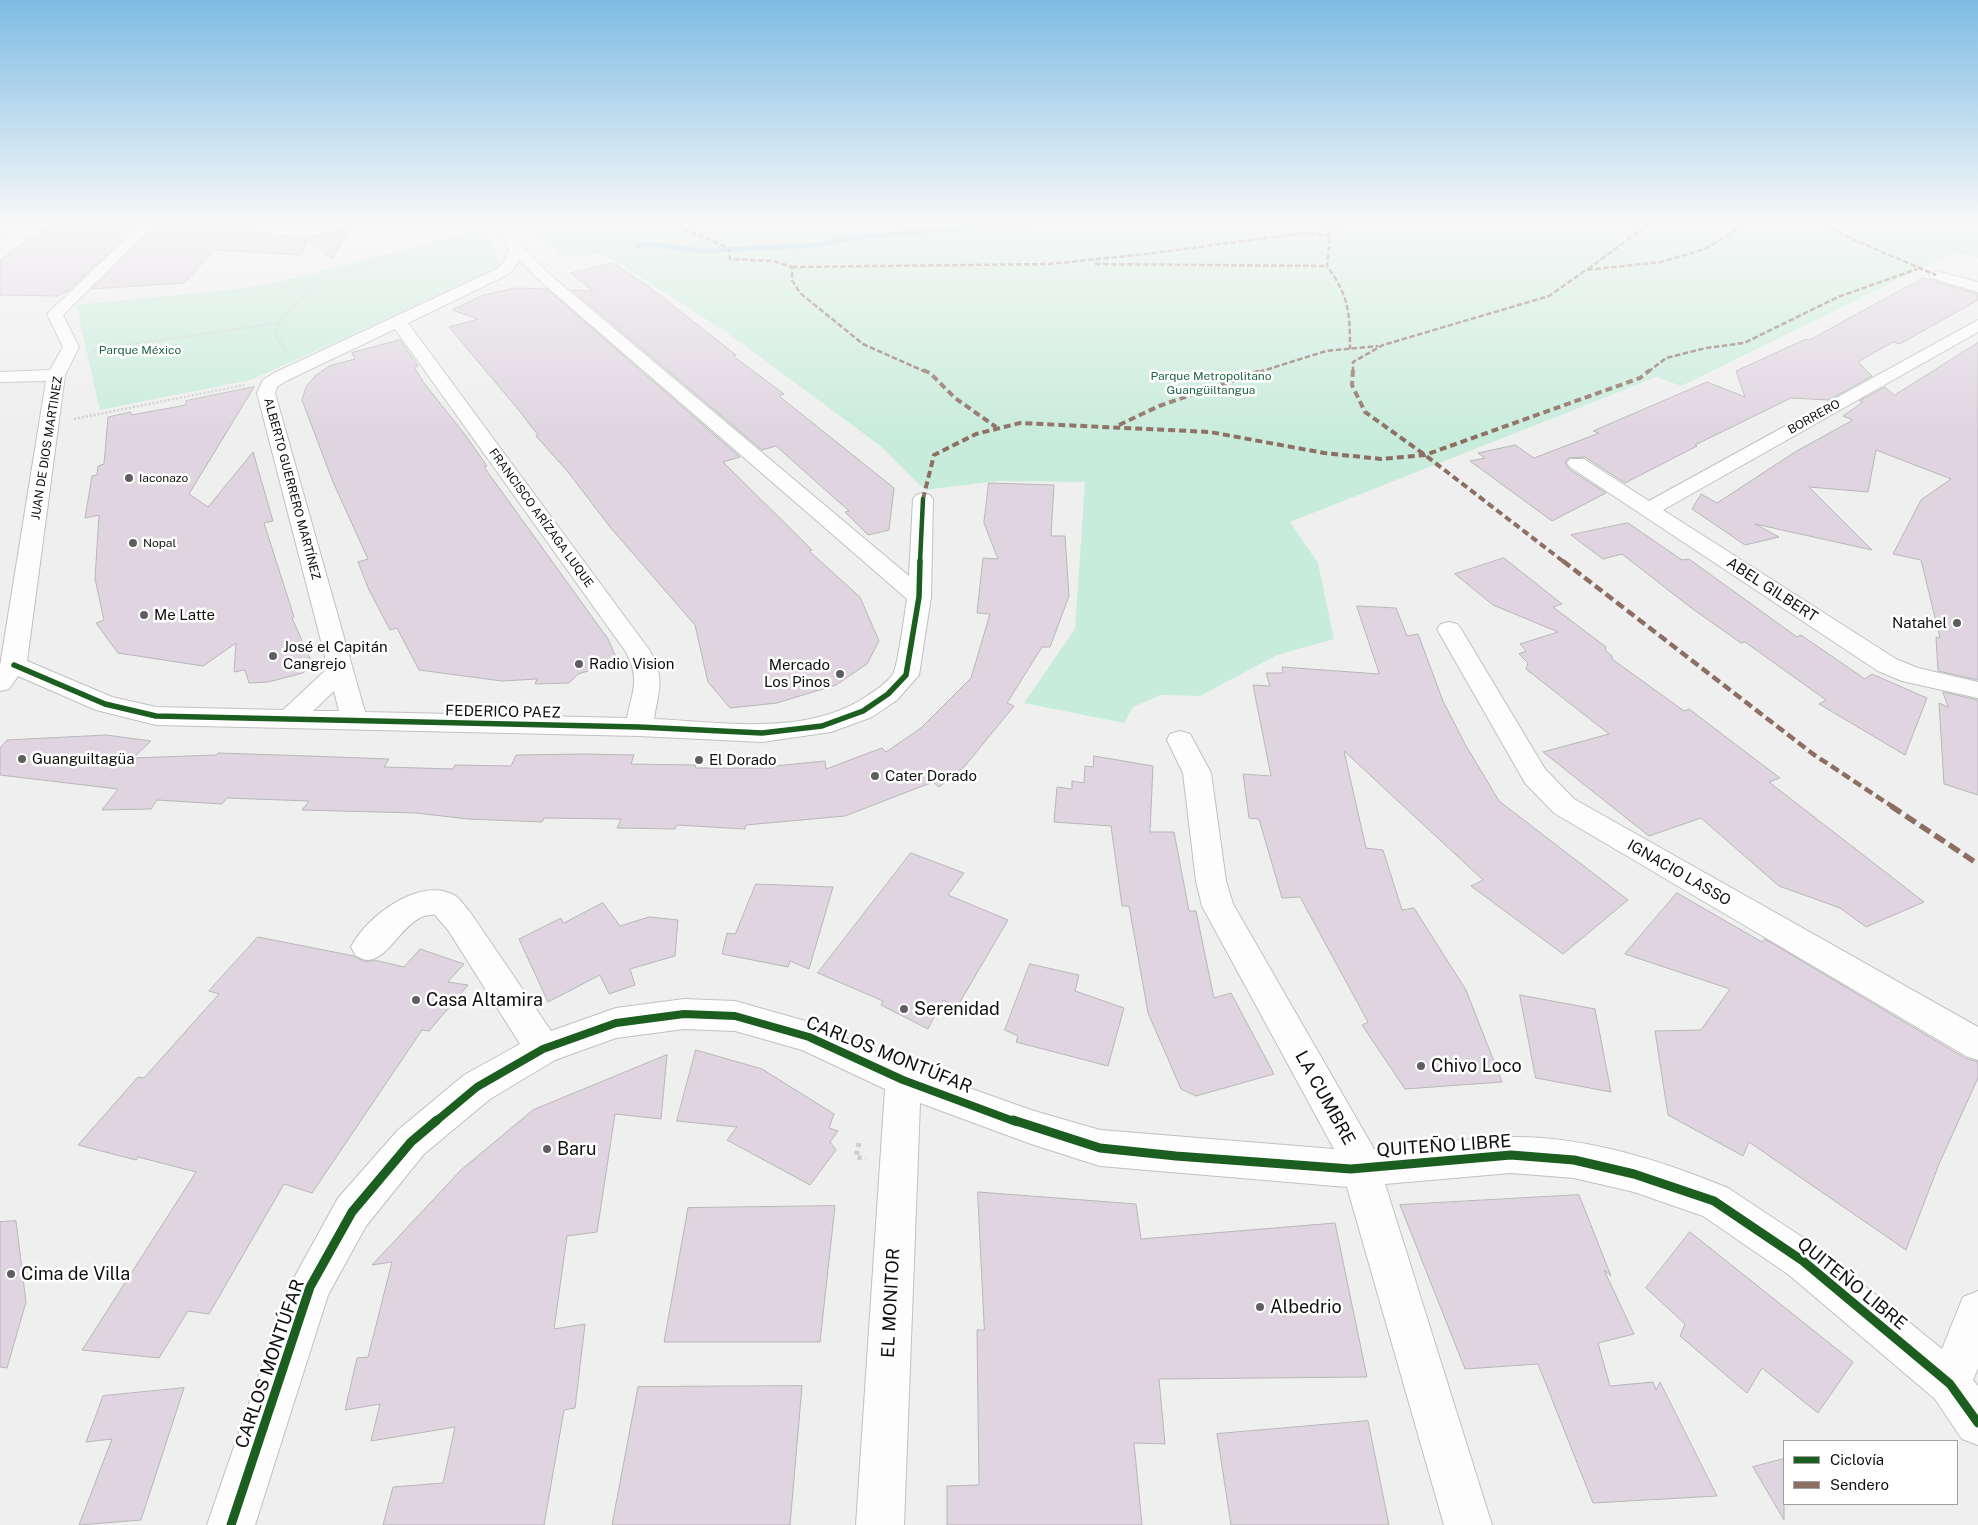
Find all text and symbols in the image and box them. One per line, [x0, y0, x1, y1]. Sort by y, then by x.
park label: Parque México [99, 343, 181, 357]
park label: Parque Metropolitano Guangüiltangua [1150, 369, 1272, 397]
street label: JUAN DE DIOS MARTINEZ [29, 375, 65, 521]
street label: ALBERTO GUERRERO MARTÍNEZ [261, 396, 323, 582]
street label: BORRERO [1785, 397, 1843, 437]
street label: FRANCISCO ARÍZAGA LUQUE [486, 446, 596, 590]
place label: Iaconazo [139, 471, 188, 485]
marker: Iaconazo [123, 472, 135, 484]
place label: Nopal [143, 536, 176, 550]
marker: Nopal [127, 537, 139, 549]
street label: ABEL GILBERT [1723, 554, 1821, 626]
place label: Me Latte [154, 606, 215, 624]
marker: Me Latte [138, 609, 150, 621]
place label: Natahel [1892, 614, 1947, 632]
marker: Natahel [1951, 617, 1963, 629]
place label: José el Capitán Cangrejo [283, 638, 388, 673]
marker: José el Capitán Cangrejo [267, 650, 279, 662]
place label: Radio Vision [589, 655, 674, 673]
place label: Mercado Los Pinos [764, 656, 830, 691]
marker: Radio Vision [573, 658, 585, 670]
marker: Mercado Los Pinos [834, 668, 846, 680]
street label: FEDERICO PAEZ [445, 702, 561, 722]
place label: Guanguiltagüa [32, 750, 135, 768]
place label: El Dorado [709, 751, 777, 769]
marker: Guanguiltagüa [16, 753, 28, 765]
marker: El Dorado [693, 754, 705, 766]
place label: Cater Dorado [885, 767, 977, 785]
marker: Cater Dorado [869, 770, 881, 782]
street label: IGNACIO LASSO [1624, 836, 1734, 910]
place label: Casa Altamira [426, 989, 543, 1011]
marker: Casa Altamira [410, 994, 422, 1006]
place label: Serenidad [914, 998, 1000, 1020]
marker: Serenidad [898, 1003, 910, 1015]
street label: CARLOS MONTÚFAR [803, 1012, 975, 1098]
street label: LA CUMBRE [1290, 1047, 1360, 1149]
place label: Chivo Loco [1431, 1055, 1522, 1077]
marker: Chivo Loco [1415, 1060, 1427, 1072]
street label: QUITEÑO LIBRE [1376, 1131, 1512, 1161]
place label: Baru [557, 1138, 597, 1160]
marker: Baru [541, 1143, 553, 1155]
street label: QUITEÑO LIBRE [1793, 1233, 1911, 1335]
street label: EL MONITOR [877, 1248, 905, 1358]
place label: Cima de Villa [21, 1263, 130, 1285]
marker: Cima de Villa [5, 1268, 17, 1280]
street label: CARLOS MONTÚFAR [231, 1277, 309, 1451]
place label: Albedrio [1270, 1296, 1342, 1318]
marker: Albedrio [1254, 1301, 1266, 1313]
legend [1783, 1440, 1958, 1505]
text: Ciclovía [1830, 1451, 1884, 1468]
text: Sendero [1830, 1476, 1889, 1493]

